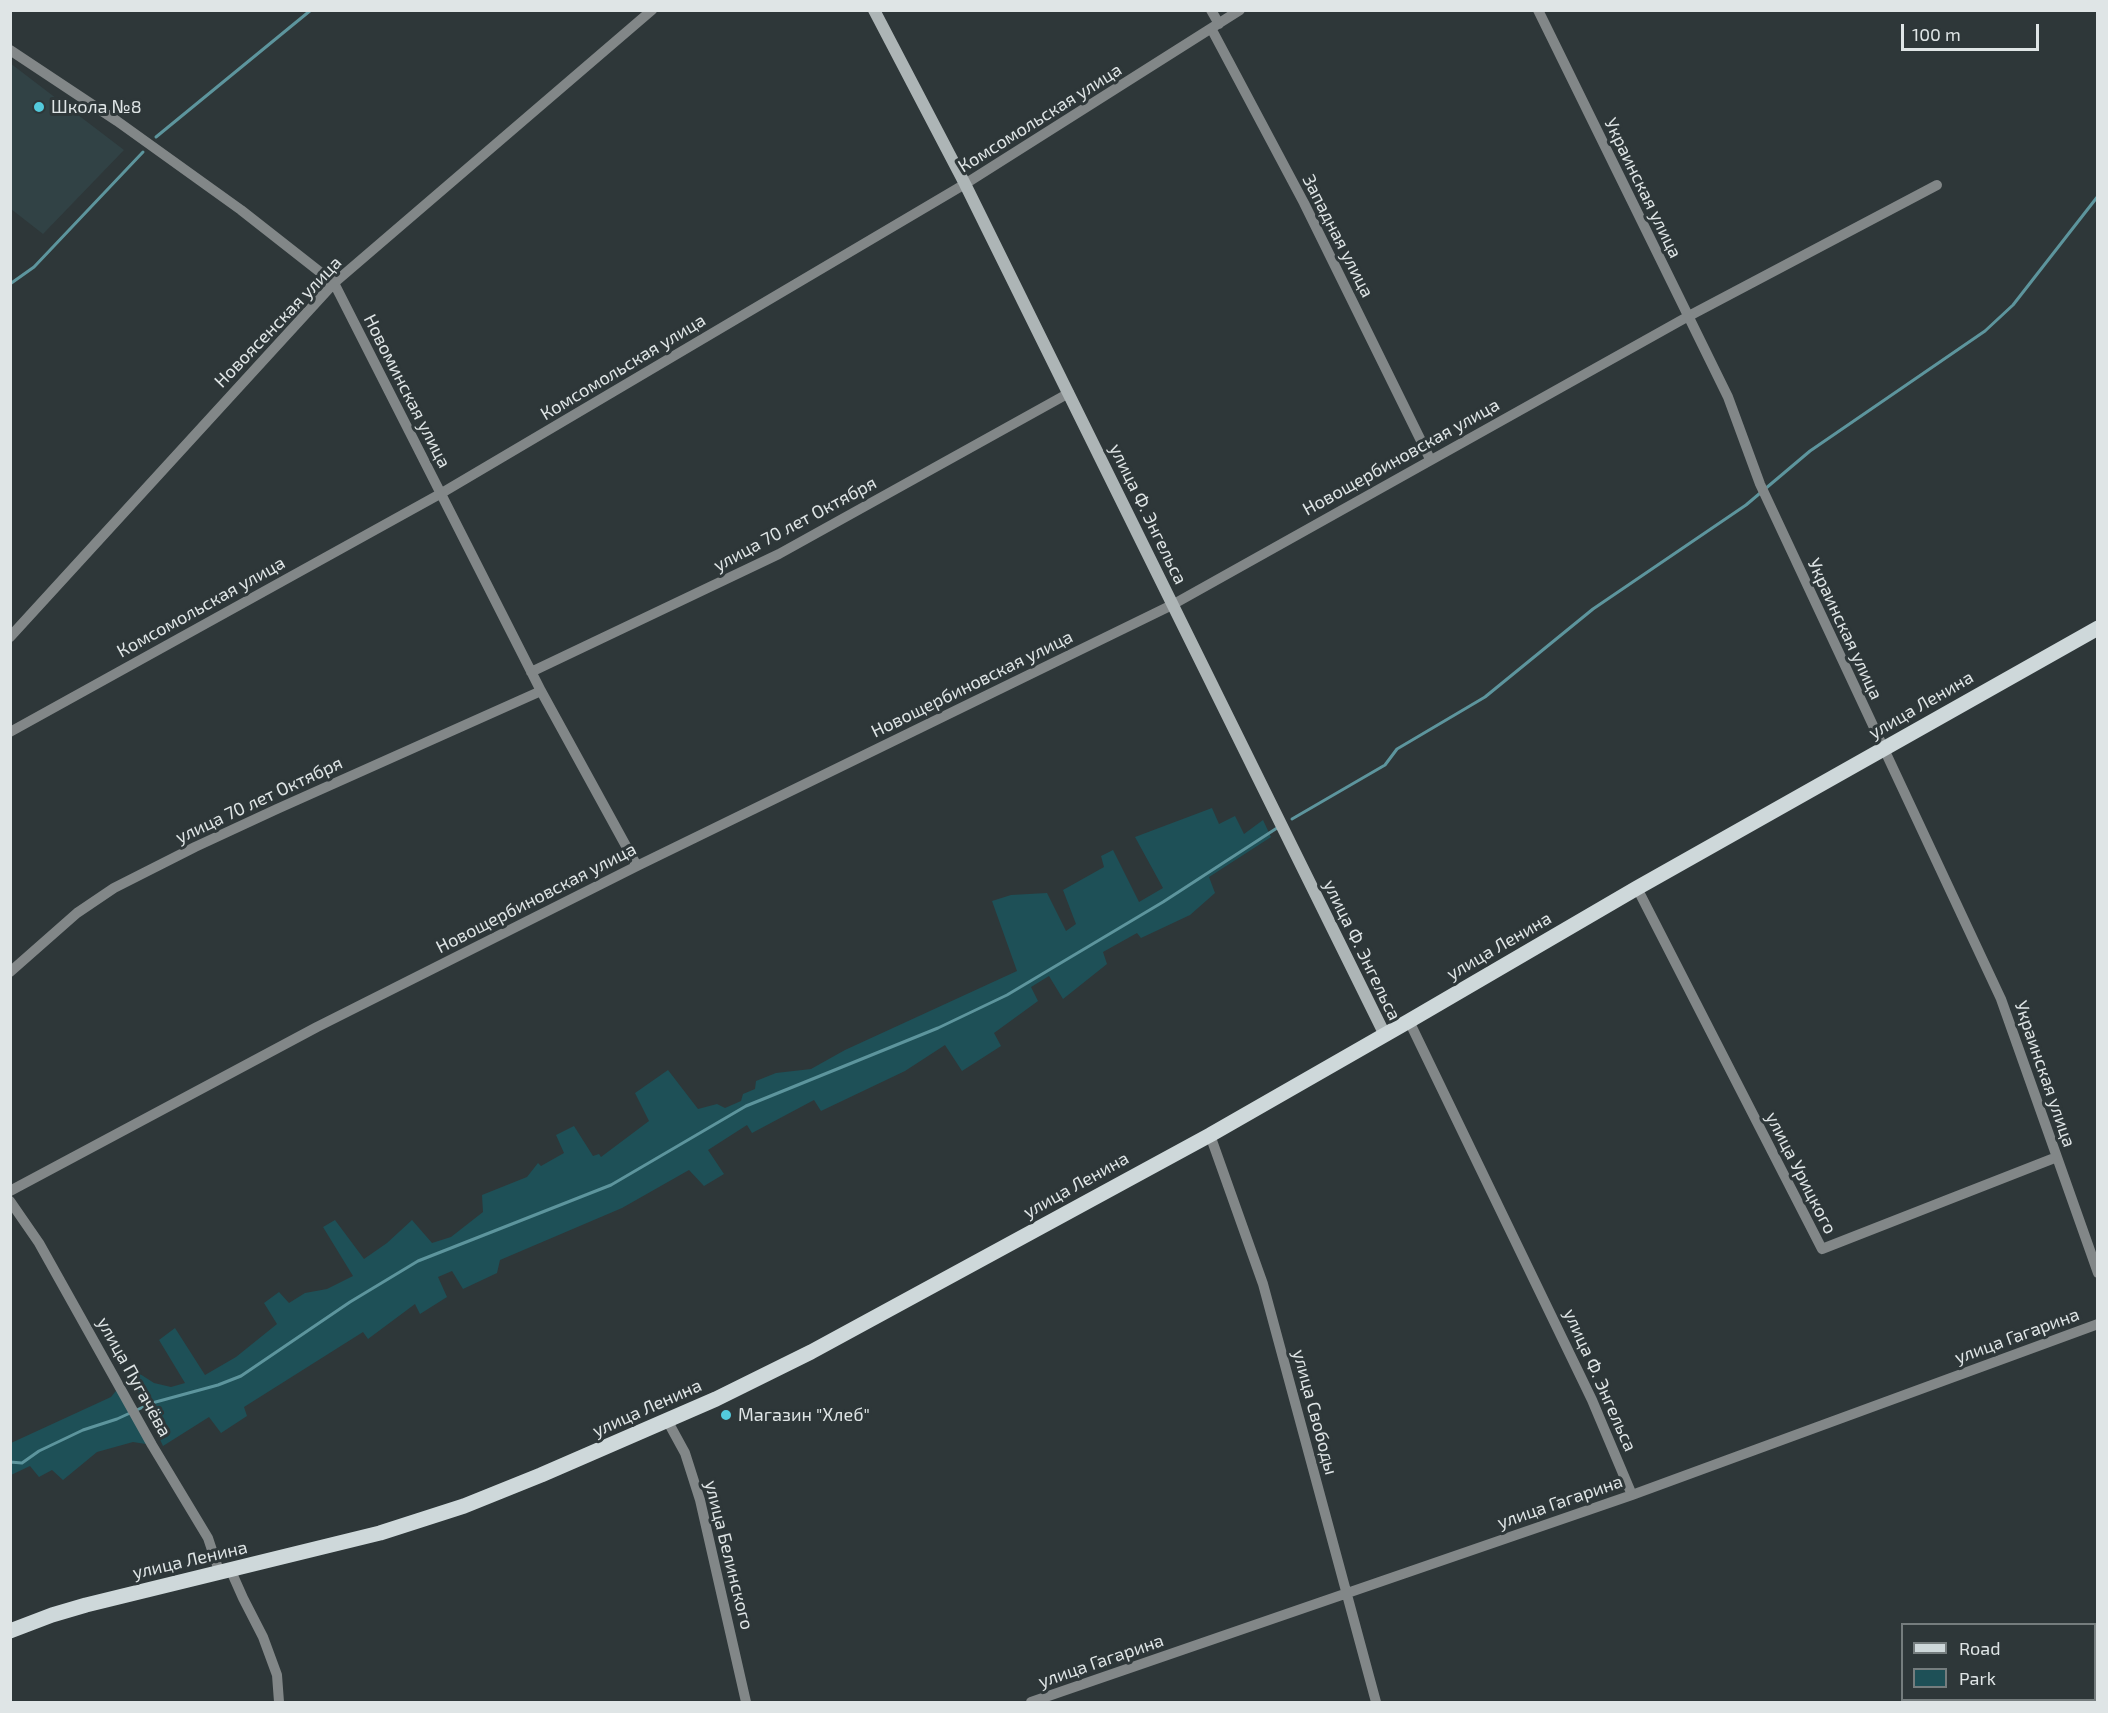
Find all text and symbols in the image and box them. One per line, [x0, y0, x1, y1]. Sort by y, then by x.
scale bar [1904, 12, 2042, 50]
text: 100 m [1912, 23, 1961, 45]
street label: Комсомольская улица [954, 59, 1126, 177]
place label: Школа №8 [51, 96, 142, 118]
marker: Школа №8 [32, 100, 46, 114]
street label: Украинская улица [1600, 114, 1686, 262]
street label: Западная улица [1298, 171, 1378, 301]
street label: Новоясенская улица [210, 252, 346, 392]
street label: Комсомольская улица [537, 309, 709, 425]
street label: Новоминская улица [359, 311, 455, 471]
street label: Новощербиновская улица [1299, 394, 1503, 520]
street label: улица Ф. Энгельса [1105, 440, 1191, 588]
street label: улица 70 лет Октября [710, 472, 880, 576]
street label: Комсомольская улица [113, 552, 289, 662]
street label: Украинская улица [1803, 555, 1887, 703]
street label: Новощербиновская улица [868, 626, 1076, 742]
street label: улица Ленина [1865, 666, 1977, 744]
street label: улица 70 лет Октября [172, 752, 346, 848]
street label: Новощербиновская улица [432, 838, 640, 958]
street label: улица Ф. Энгельса [1319, 876, 1405, 1024]
street label: улица Ленина [1443, 907, 1555, 985]
street label: Украинская улица [2010, 998, 2080, 1150]
street label: улица Урицкого [1761, 1108, 1841, 1238]
street label: улица Ленина [1020, 1147, 1132, 1223]
street label: улица Гагарина [1952, 1303, 2082, 1369]
street label: улица Ф. Энгельса [1559, 1305, 1641, 1455]
street label: улица Пугачёва [92, 1313, 176, 1441]
street label: улица Свободы [1288, 1347, 1342, 1477]
street label: улица Ленина [589, 1374, 705, 1442]
place label: Магазин "Хлеб" [738, 1404, 870, 1426]
marker: Магазин "Хлеб" [719, 1408, 733, 1422]
street label: улица Гагарина [1494, 1470, 1626, 1534]
street label: улица Белинского [700, 1478, 758, 1632]
street label: улица Ленина [130, 1536, 250, 1584]
legend [1901, 1623, 2096, 1701]
street label: улица Гагарина [1035, 1629, 1167, 1693]
text: Road [1959, 1637, 2000, 1659]
text: Park [1959, 1667, 1996, 1689]

